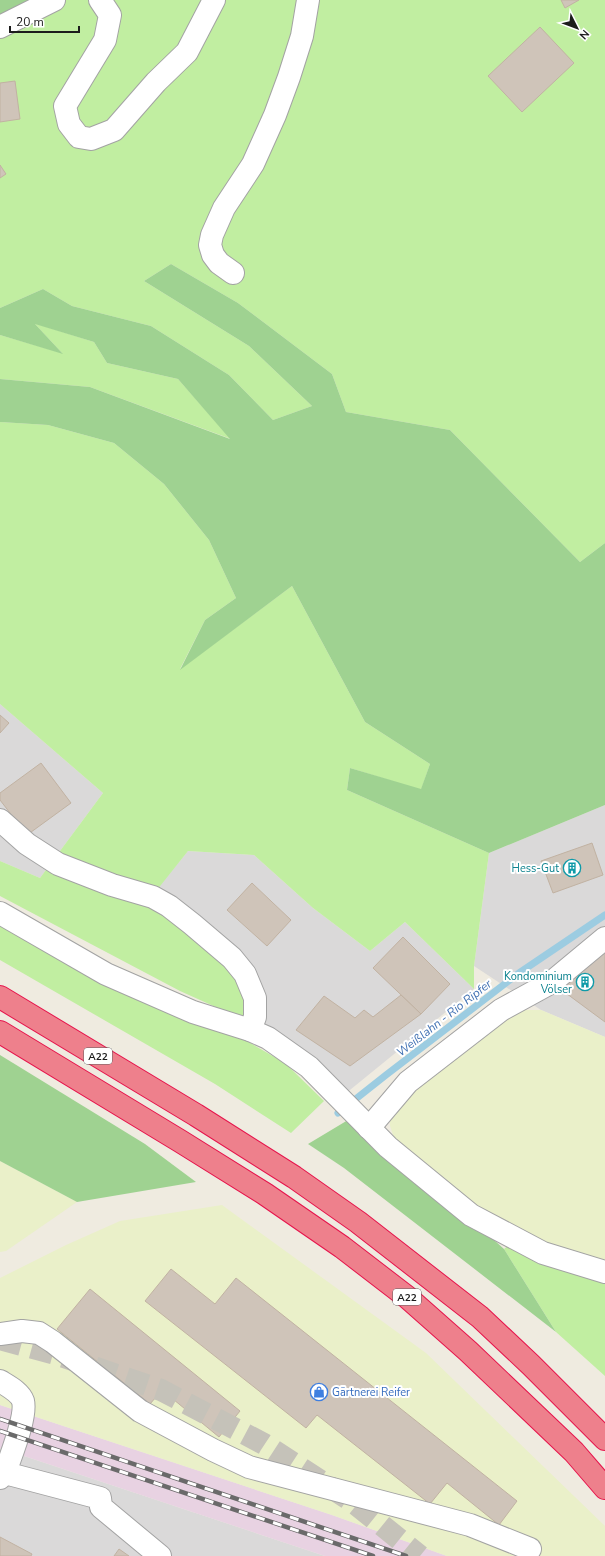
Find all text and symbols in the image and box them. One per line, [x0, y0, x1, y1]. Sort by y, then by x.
scale bar [10, 8, 79, 34]
north arrow [557, 8, 597, 48]
text: 20 m [16, 14, 44, 30]
text: N [576, 26, 592, 42]
building icon: Hess-Gut [562, 858, 582, 878]
place label: Hess-Gut [512, 861, 559, 876]
place label: Kondominium Völser [504, 969, 572, 997]
building icon: Kondominium Völser [575, 972, 595, 992]
water label: Weißlahn - Rio Ripfer [393, 975, 495, 1060]
road number: A22 [84, 1048, 112, 1064]
road number: A22 [393, 1289, 421, 1305]
shop icon: Gärtnerei Reifer [309, 1382, 329, 1402]
place label: Gärtnerei Reifer [332, 1385, 410, 1400]

